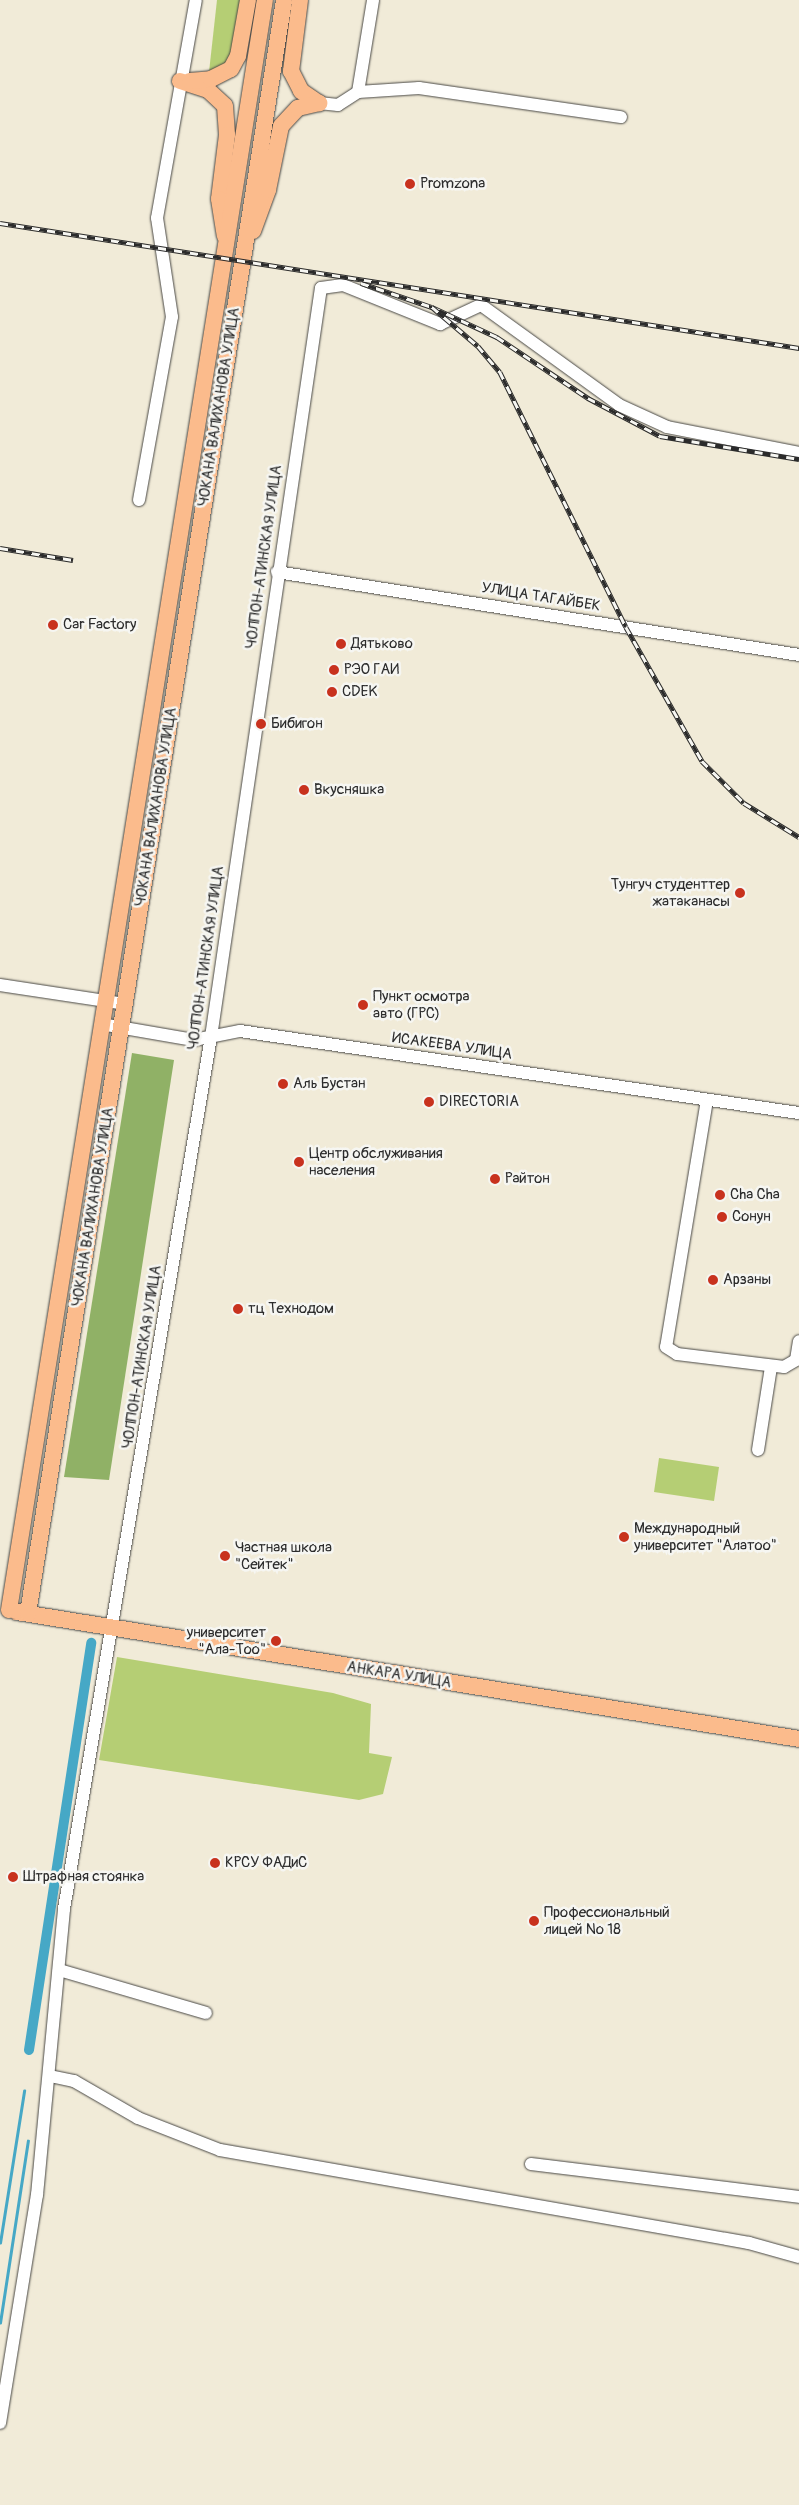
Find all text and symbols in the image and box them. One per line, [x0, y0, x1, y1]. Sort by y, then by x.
place label: Promzona [420, 175, 485, 193]
marker: Promzona [404, 178, 416, 190]
street label: ЧОКАНА ВАЛИХАНОВА УЛИЦА [194, 306, 244, 508]
street label: ЧОЛПОН-АТИНСКАЯ УЛИЦА [242, 464, 286, 650]
street label: УЛИЦА ТАГАЙБЕК [480, 579, 602, 615]
place label: Car Factory [63, 616, 136, 634]
marker: Car Factory [47, 619, 59, 631]
place label: Дятьково [351, 635, 413, 653]
marker: Дятьково [335, 638, 347, 650]
place label: РЭО ГАИ [344, 661, 399, 679]
marker: РЭО ГАИ [328, 664, 340, 676]
place label: CDEK [342, 683, 377, 701]
marker: CDEK [326, 686, 338, 698]
street label: ЧОКАНА ВАЛИХАНОВА УЛИЦА [131, 706, 181, 908]
place label: Бибигон [271, 715, 323, 733]
marker: Бибигон [255, 718, 267, 730]
place label: Вкусняшка [314, 781, 384, 799]
marker: Вкусняшка [298, 784, 310, 796]
street label: ЧОЛПОН-АТИНСКАЯ УЛИЦА [184, 865, 228, 1051]
place label: Тунгуч студенттер жатаканасы [611, 875, 730, 910]
marker: Тунгуч студенттер жатаканасы [734, 887, 746, 899]
place label: Пункт осмотра авто (ГРС) [373, 987, 470, 1022]
marker: Пункт осмотра авто (ГРС) [357, 999, 369, 1011]
street label: ИСАКЕЕВА УЛИЦА [391, 1029, 513, 1063]
place label: Аль Бустан [293, 1075, 365, 1093]
marker: Аль Бустан [277, 1078, 289, 1090]
place label: DIRECTORIA [439, 1093, 519, 1111]
marker: DIRECTORIA [423, 1096, 435, 1108]
street label: ЧОКАНА ВАЛИХАНОВА УЛИЦА [68, 1106, 118, 1308]
place label: Центр обслуживания населения [309, 1144, 443, 1179]
marker: Центр обслуживания населения [293, 1156, 305, 1168]
place label: Райтон [505, 1170, 550, 1188]
marker: Райтон [489, 1173, 501, 1185]
place label: Cha Cha [730, 1186, 780, 1204]
marker: Cha Cha [714, 1189, 726, 1201]
place label: Сонун [732, 1208, 771, 1226]
marker: Сонун [716, 1211, 728, 1223]
street label: ЧОЛПОН-АТИНСКАЯ УЛИЦА [119, 1264, 165, 1450]
place label: Арзаны [723, 1271, 771, 1289]
marker: Арзаны [707, 1274, 719, 1286]
place label: тц Технодом [248, 1300, 334, 1318]
marker: тц Технодом [232, 1303, 244, 1315]
place label: Международный университет "Алатоо" [634, 1519, 777, 1554]
marker: Международный университет "Алатоо" [618, 1531, 630, 1543]
place label: Частная школа "Сейтек" [235, 1538, 332, 1573]
marker: Частная школа "Сейтек" [219, 1550, 231, 1562]
place label: университет "Ала-Тоо" [187, 1623, 266, 1658]
marker: университет "Ала-Тоо" [270, 1635, 282, 1647]
street label: АНКАРА УЛИЦА [346, 1658, 452, 1692]
place label: КРСУ ФАДиС [225, 1854, 307, 1872]
marker: КРСУ ФАДиС [209, 1857, 221, 1869]
place label: Штрафная стоянка [23, 1868, 144, 1886]
marker: Штрафная стоянка [7, 1871, 19, 1883]
place label: Профессиональный лицей № 18 [544, 1903, 670, 1938]
marker: Профессиональный лицей № 18 [528, 1915, 540, 1927]

